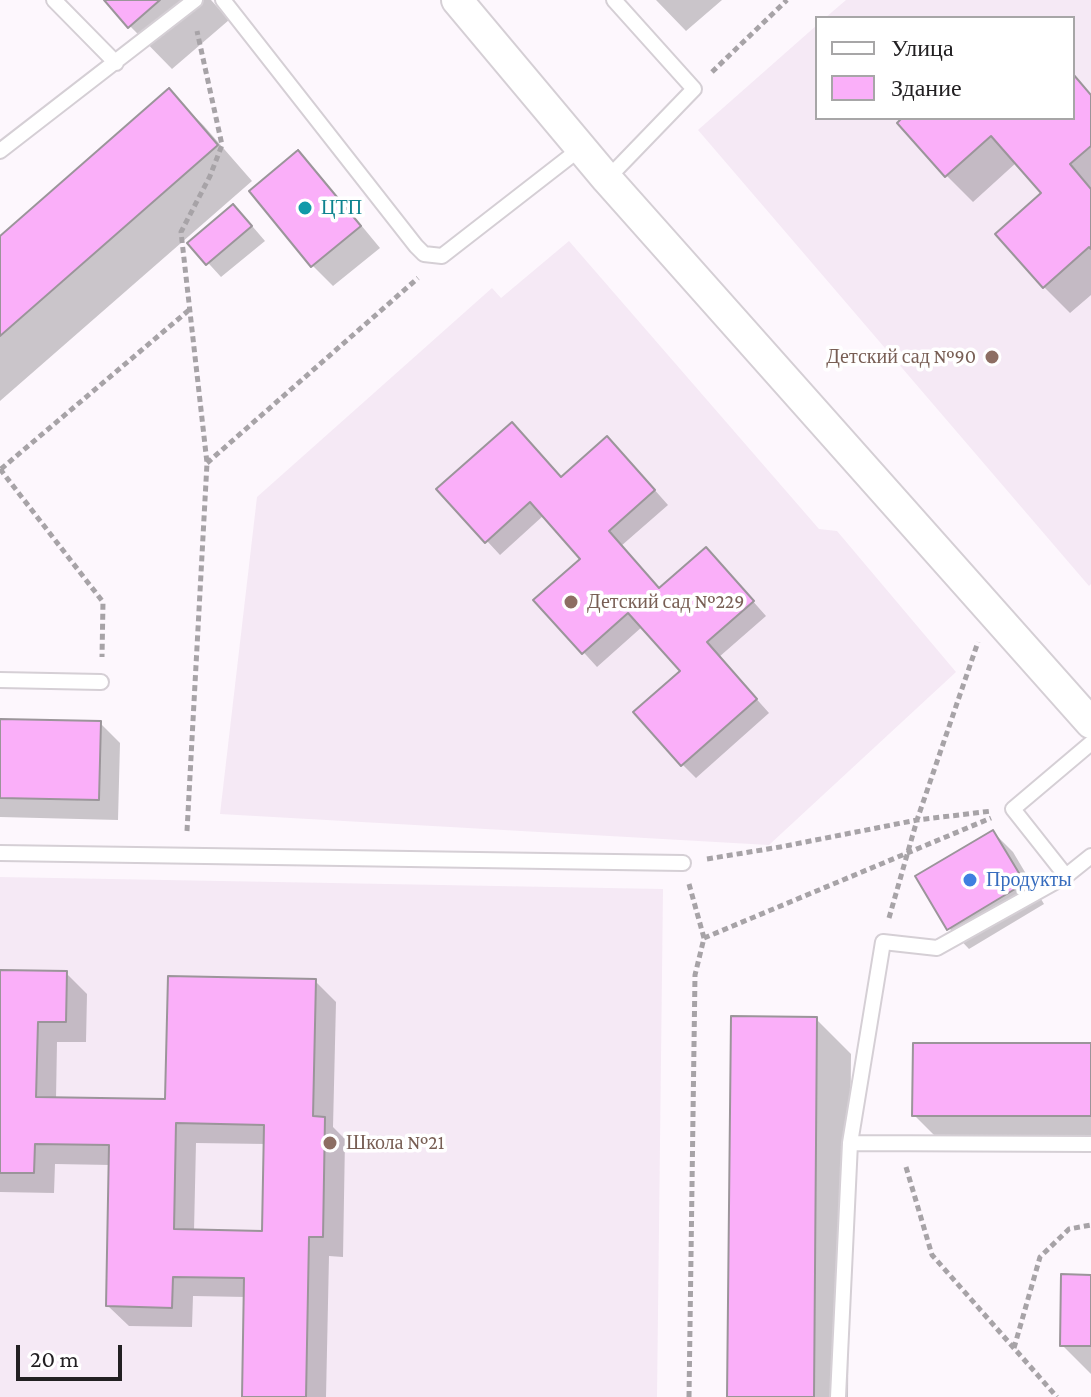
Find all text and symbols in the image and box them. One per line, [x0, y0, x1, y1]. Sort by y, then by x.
legend [815, 16, 1075, 120]
text: Улица [891, 34, 954, 61]
text: Здание [891, 74, 962, 101]
place label: ЦТП [321, 196, 362, 220]
marker: ЦТП [296, 199, 314, 217]
place label: Детский сад №90 [826, 345, 976, 369]
marker: Детский сад №90 [983, 348, 1001, 366]
place label: Детский сад №229 [587, 590, 745, 614]
marker: Детский сад №229 [562, 593, 580, 611]
place label: Продукты [986, 868, 1072, 892]
marker: Продукты [961, 871, 979, 889]
place label: Школа №21 [346, 1131, 444, 1155]
marker: Школа №21 [321, 1134, 339, 1152]
scale bar [20, 1329, 126, 1379]
text: 20 m [30, 1345, 79, 1372]

